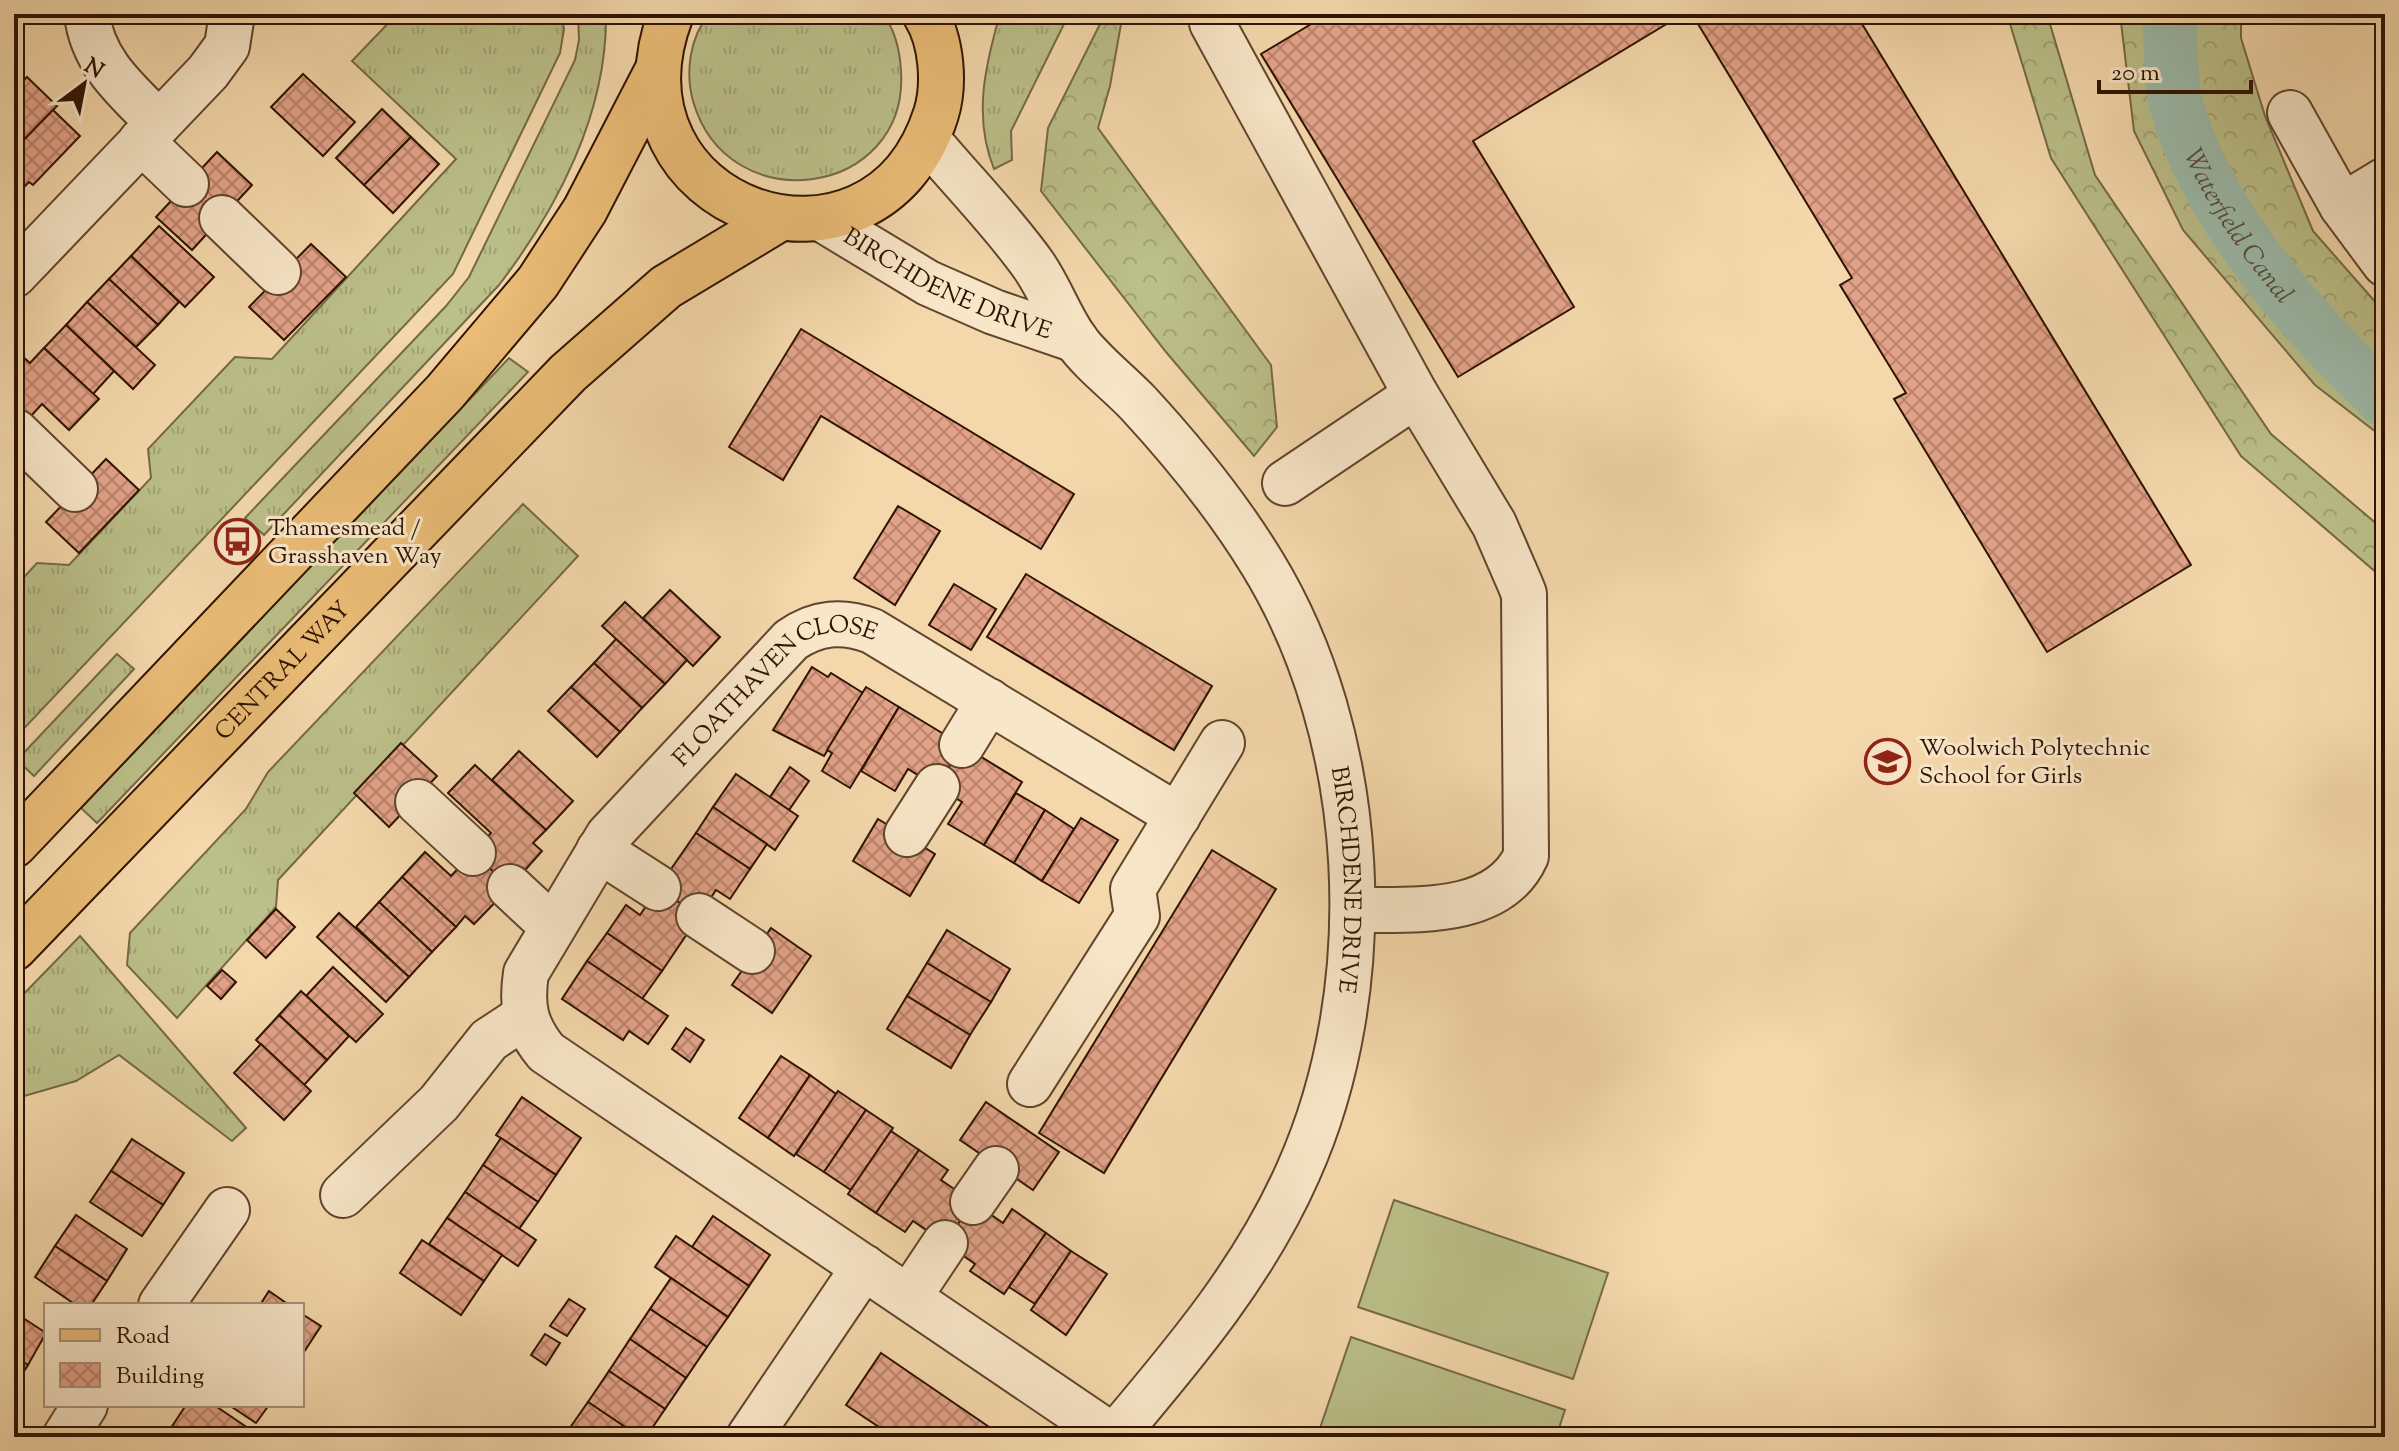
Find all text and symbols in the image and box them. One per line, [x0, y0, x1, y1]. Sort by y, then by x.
north arrow [44, 44, 124, 124]
scale bar [2099, 44, 2251, 94]
text: N [77, 51, 109, 88]
text: 20 m [2111, 57, 2160, 91]
water label: Waterfield Canal [2173, 143, 2301, 313]
street label: BIRCHDENE DRIVE [836, 221, 1056, 350]
place label: Thamesmead / Grasshaven Way [268, 512, 442, 574]
bus stop icon: Thamesmead / Grasshaven Way [213, 517, 261, 565]
street label: CENTRAL WAY [208, 594, 359, 749]
street label: FLOATHAVEN CLOSE [666, 609, 882, 775]
place label: Woolwich Polytechnic School for Girls [1919, 732, 2150, 794]
school or university icon: Woolwich Polytechnic School for Girls [1864, 737, 1912, 785]
street label: BIRCHDENE DRIVE [1321, 764, 1367, 996]
legend [44, 1303, 304, 1407]
text: Road [116, 1320, 170, 1354]
text: Building [116, 1360, 205, 1394]

